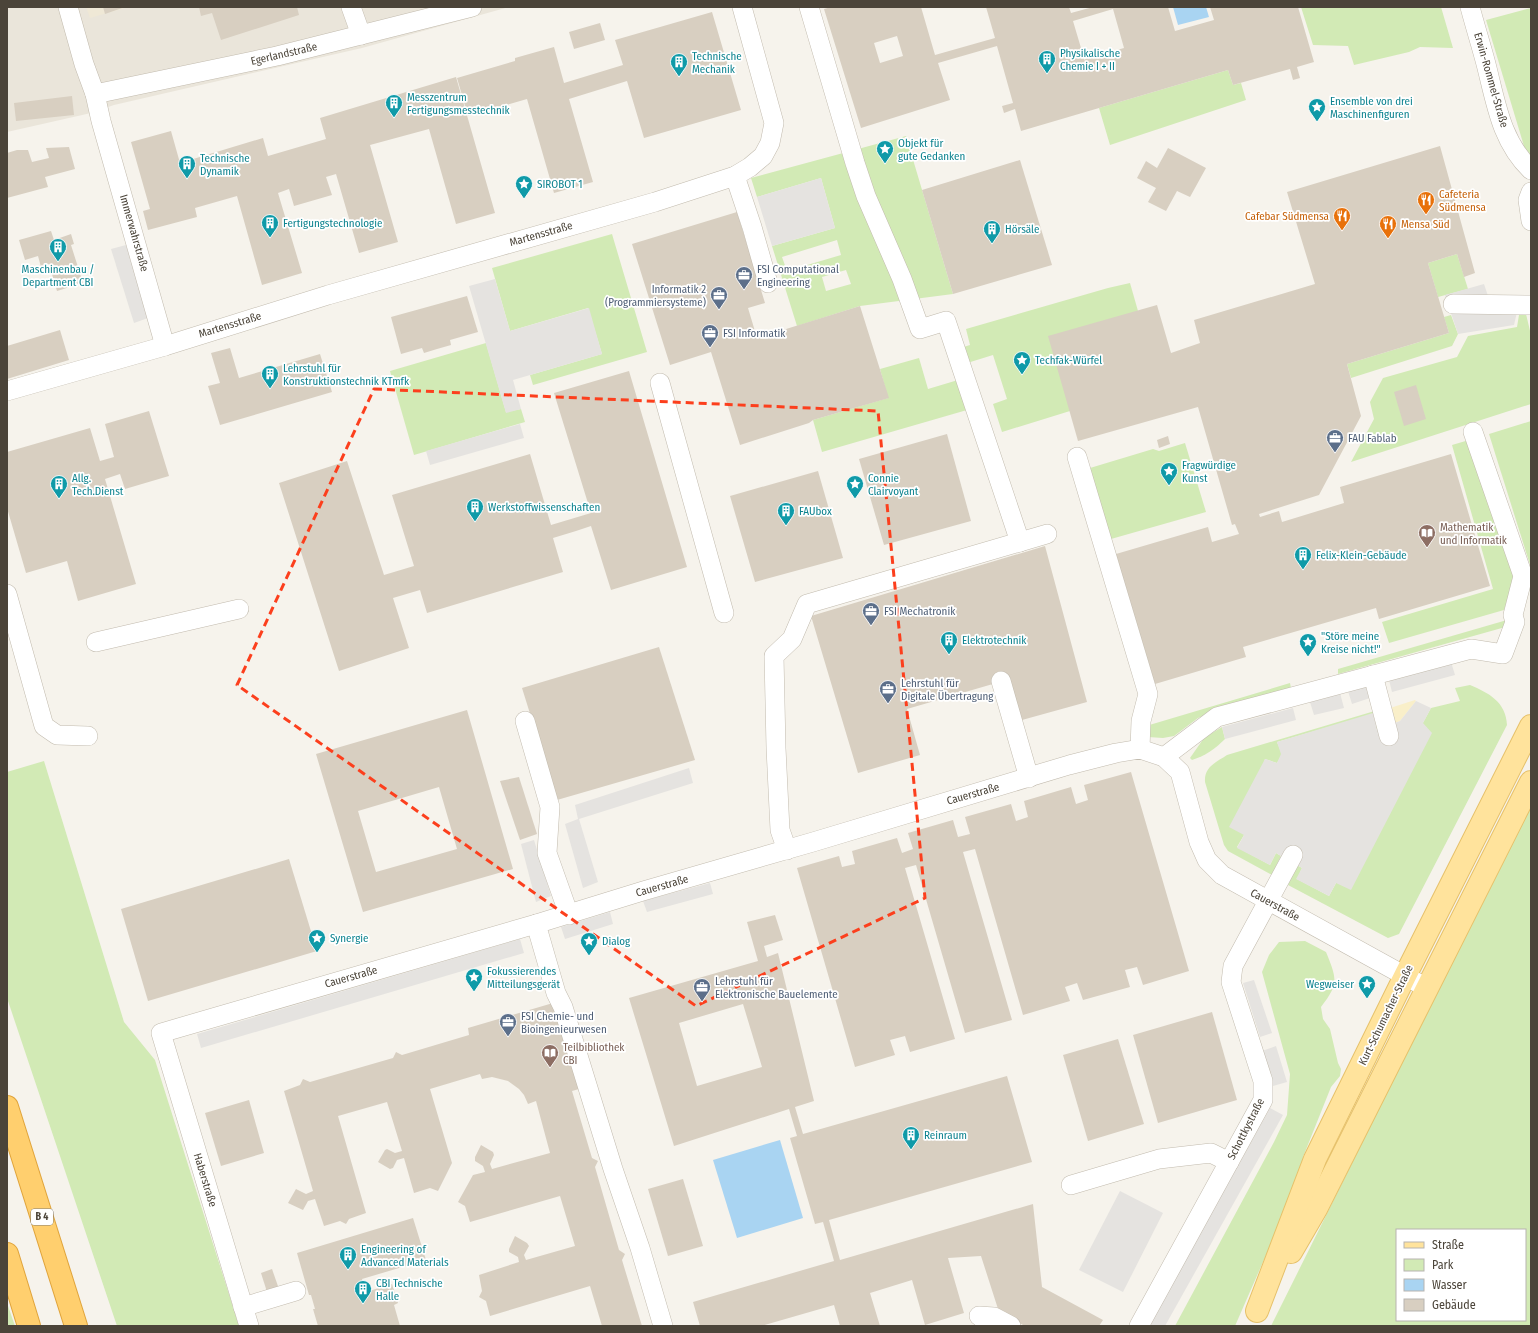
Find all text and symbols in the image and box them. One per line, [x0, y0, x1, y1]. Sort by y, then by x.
street label: Erwin-Rommel-Straße [1471, 31, 1511, 129]
street label: Egerlandstraße [250, 40, 318, 68]
place label: Physikalische Chemie I + II [1060, 47, 1120, 73]
building icon: Physikalische Chemie I + II [1037, 49, 1057, 74]
place label: Technische Mechanik [692, 50, 742, 76]
building icon: Technische Mechanik [669, 52, 689, 77]
place label: Messzentrum Fertigungsmesstechnik [407, 91, 511, 117]
building icon: Messzentrum Fertigungsmesstechnik [384, 93, 404, 118]
place label: Ensemble von drei Maschinenfiguren [1330, 95, 1413, 121]
place icon: Ensemble von drei Maschinenfiguren [1307, 97, 1327, 122]
place label: Objekt für gute Gedanken [898, 137, 965, 163]
place icon: Objekt für gute Gedanken [875, 139, 895, 164]
place label: Technische Dynamik [200, 152, 250, 178]
building icon: Technische Dynamik [177, 154, 197, 179]
place icon: SIROBOT 1 [514, 174, 534, 199]
place label: SIROBOT 1 [537, 178, 583, 191]
place label: Cafeteria Südmensa [1439, 188, 1486, 214]
restaurant icon: Cafeteria Südmensa [1416, 190, 1436, 215]
street label: Immerwahrstraße [117, 193, 151, 273]
restaurant icon: Cafebar Südmensa [1332, 206, 1352, 231]
place label: Cafebar Südmensa [1245, 210, 1329, 223]
building icon: Fertigungstechnologie [260, 213, 280, 238]
restaurant icon: Mensa Süd [1378, 214, 1398, 239]
place label: Fertigungstechnologie [283, 217, 382, 230]
place label: Mensa Süd [1401, 218, 1450, 231]
street label: Martensstraße [508, 219, 574, 249]
building icon: Hörsäle [982, 219, 1002, 244]
place label: Hörsäle [1005, 223, 1039, 236]
building icon: Maschinenbau / Department CBI [48, 237, 68, 262]
place label: Maschinenbau / Department CBI [22, 263, 94, 289]
place label: FSI Computational Engineering [757, 263, 839, 289]
office icon: FSI Computational Engineering [734, 265, 754, 290]
place label: Informatik 2 (Programmiersysteme) [605, 283, 706, 309]
office icon: Informatik 2 (Programmiersysteme) [709, 285, 729, 310]
street label: Martensstraße [197, 309, 263, 341]
office icon: FSI Informatik [700, 323, 720, 348]
place label: FSI Informatik [723, 327, 786, 340]
place icon: Techfak-Würfel [1012, 350, 1032, 375]
place label: Techfak-Würfel [1035, 354, 1102, 367]
place label: Lehrstuhl für Konstruktionstechnik KTmfk [283, 362, 410, 388]
building icon: Lehrstuhl für Konstruktionstechnik KTmfk [260, 364, 280, 389]
office icon: FAU Fablab [1325, 428, 1345, 453]
place label: FAU Fablab [1348, 432, 1397, 445]
place label: Fragwürdige Kunst [1182, 459, 1236, 485]
place icon: Fragwürdige Kunst [1159, 461, 1179, 486]
place label: Allg. Tech.Dienst [72, 472, 124, 498]
place label: Connie Clairvoyant [868, 472, 919, 498]
building icon: Allg. Tech.Dienst [49, 474, 69, 499]
place icon: Connie Clairvoyant [845, 474, 865, 499]
building icon: Werkstoffwissenschaften [465, 497, 485, 522]
place label: Werkstoffwissenschaften [488, 501, 600, 514]
building icon: FAUbox [776, 501, 796, 526]
place label: FAUbox [799, 505, 832, 518]
place label: Mathematik und Informatik [1440, 521, 1508, 547]
library icon: Mathematik und Informatik [1417, 523, 1437, 548]
building icon: Felix-Klein-Gebäude [1293, 545, 1313, 570]
place label: Felix-Klein-Gebäude [1316, 549, 1407, 562]
office icon: FSI Mechatronik [861, 601, 881, 626]
place label: FSI Mechatronik [884, 605, 956, 618]
building icon: Elektrotechnik [939, 630, 959, 655]
place label: "Störe meine Kreise nicht!" [1321, 630, 1381, 656]
place icon: "Störe meine Kreise nicht!" [1298, 632, 1318, 657]
place label: Elektrotechnik [962, 634, 1027, 647]
place label: Lehrstuhl für Digitale Übertragung [901, 677, 994, 703]
office icon: Lehrstuhl für Digitale Übertragung [878, 679, 898, 704]
street label: Cauerstraße [945, 780, 1001, 808]
street label: Cauerstraße [634, 872, 690, 900]
street label: Cauerstraße [1248, 886, 1302, 924]
place icon: Synergie [307, 928, 327, 953]
place icon: Dialog [579, 931, 599, 956]
place label: Synergie [330, 932, 369, 945]
place label: Dialog [602, 935, 631, 948]
street label: Cauerstraße [323, 963, 379, 991]
street label: Kurt-Schumacher-Straße [1356, 963, 1416, 1067]
place label: Fokussierendes Mitteilungsgerät [487, 965, 560, 991]
place icon: Fokussierendes Mitteilungsgerät [464, 967, 484, 992]
place icon: Wegweiser [1357, 974, 1377, 999]
place label: Lehrstuhl für Elektronische Bauelemente [715, 975, 838, 1001]
office icon: Lehrstuhl für Elektronische Bauelemente [692, 977, 712, 1002]
place label: Wegweiser [1306, 978, 1354, 991]
place label: FSI Chemie- und Bioingenieurwesen [521, 1010, 607, 1036]
office icon: FSI Chemie- und Bioingenieurwesen [498, 1012, 518, 1037]
place label: Teilbibliothek CBI [563, 1041, 625, 1067]
library icon: Teilbibliothek CBI [540, 1043, 560, 1068]
street label: Schottkystraße [1225, 1096, 1267, 1162]
building icon: Reinraum [901, 1125, 921, 1150]
place label: Reinraum [924, 1129, 967, 1142]
street label: Haberstraße [191, 1152, 219, 1208]
road number: B 4 [31, 1209, 53, 1225]
legend [1396, 1229, 1526, 1321]
text: Straße [1432, 1238, 1464, 1252]
place label: Engineering of Advanced Materials [361, 1243, 449, 1269]
building icon: Engineering of Advanced Materials [338, 1245, 358, 1270]
text: Park [1432, 1258, 1454, 1272]
place label: CBI Technische Halle [376, 1277, 443, 1303]
text: Wasser [1432, 1278, 1467, 1292]
building icon: CBI Technische Halle [353, 1279, 373, 1304]
text: Gebäude [1432, 1298, 1476, 1312]

